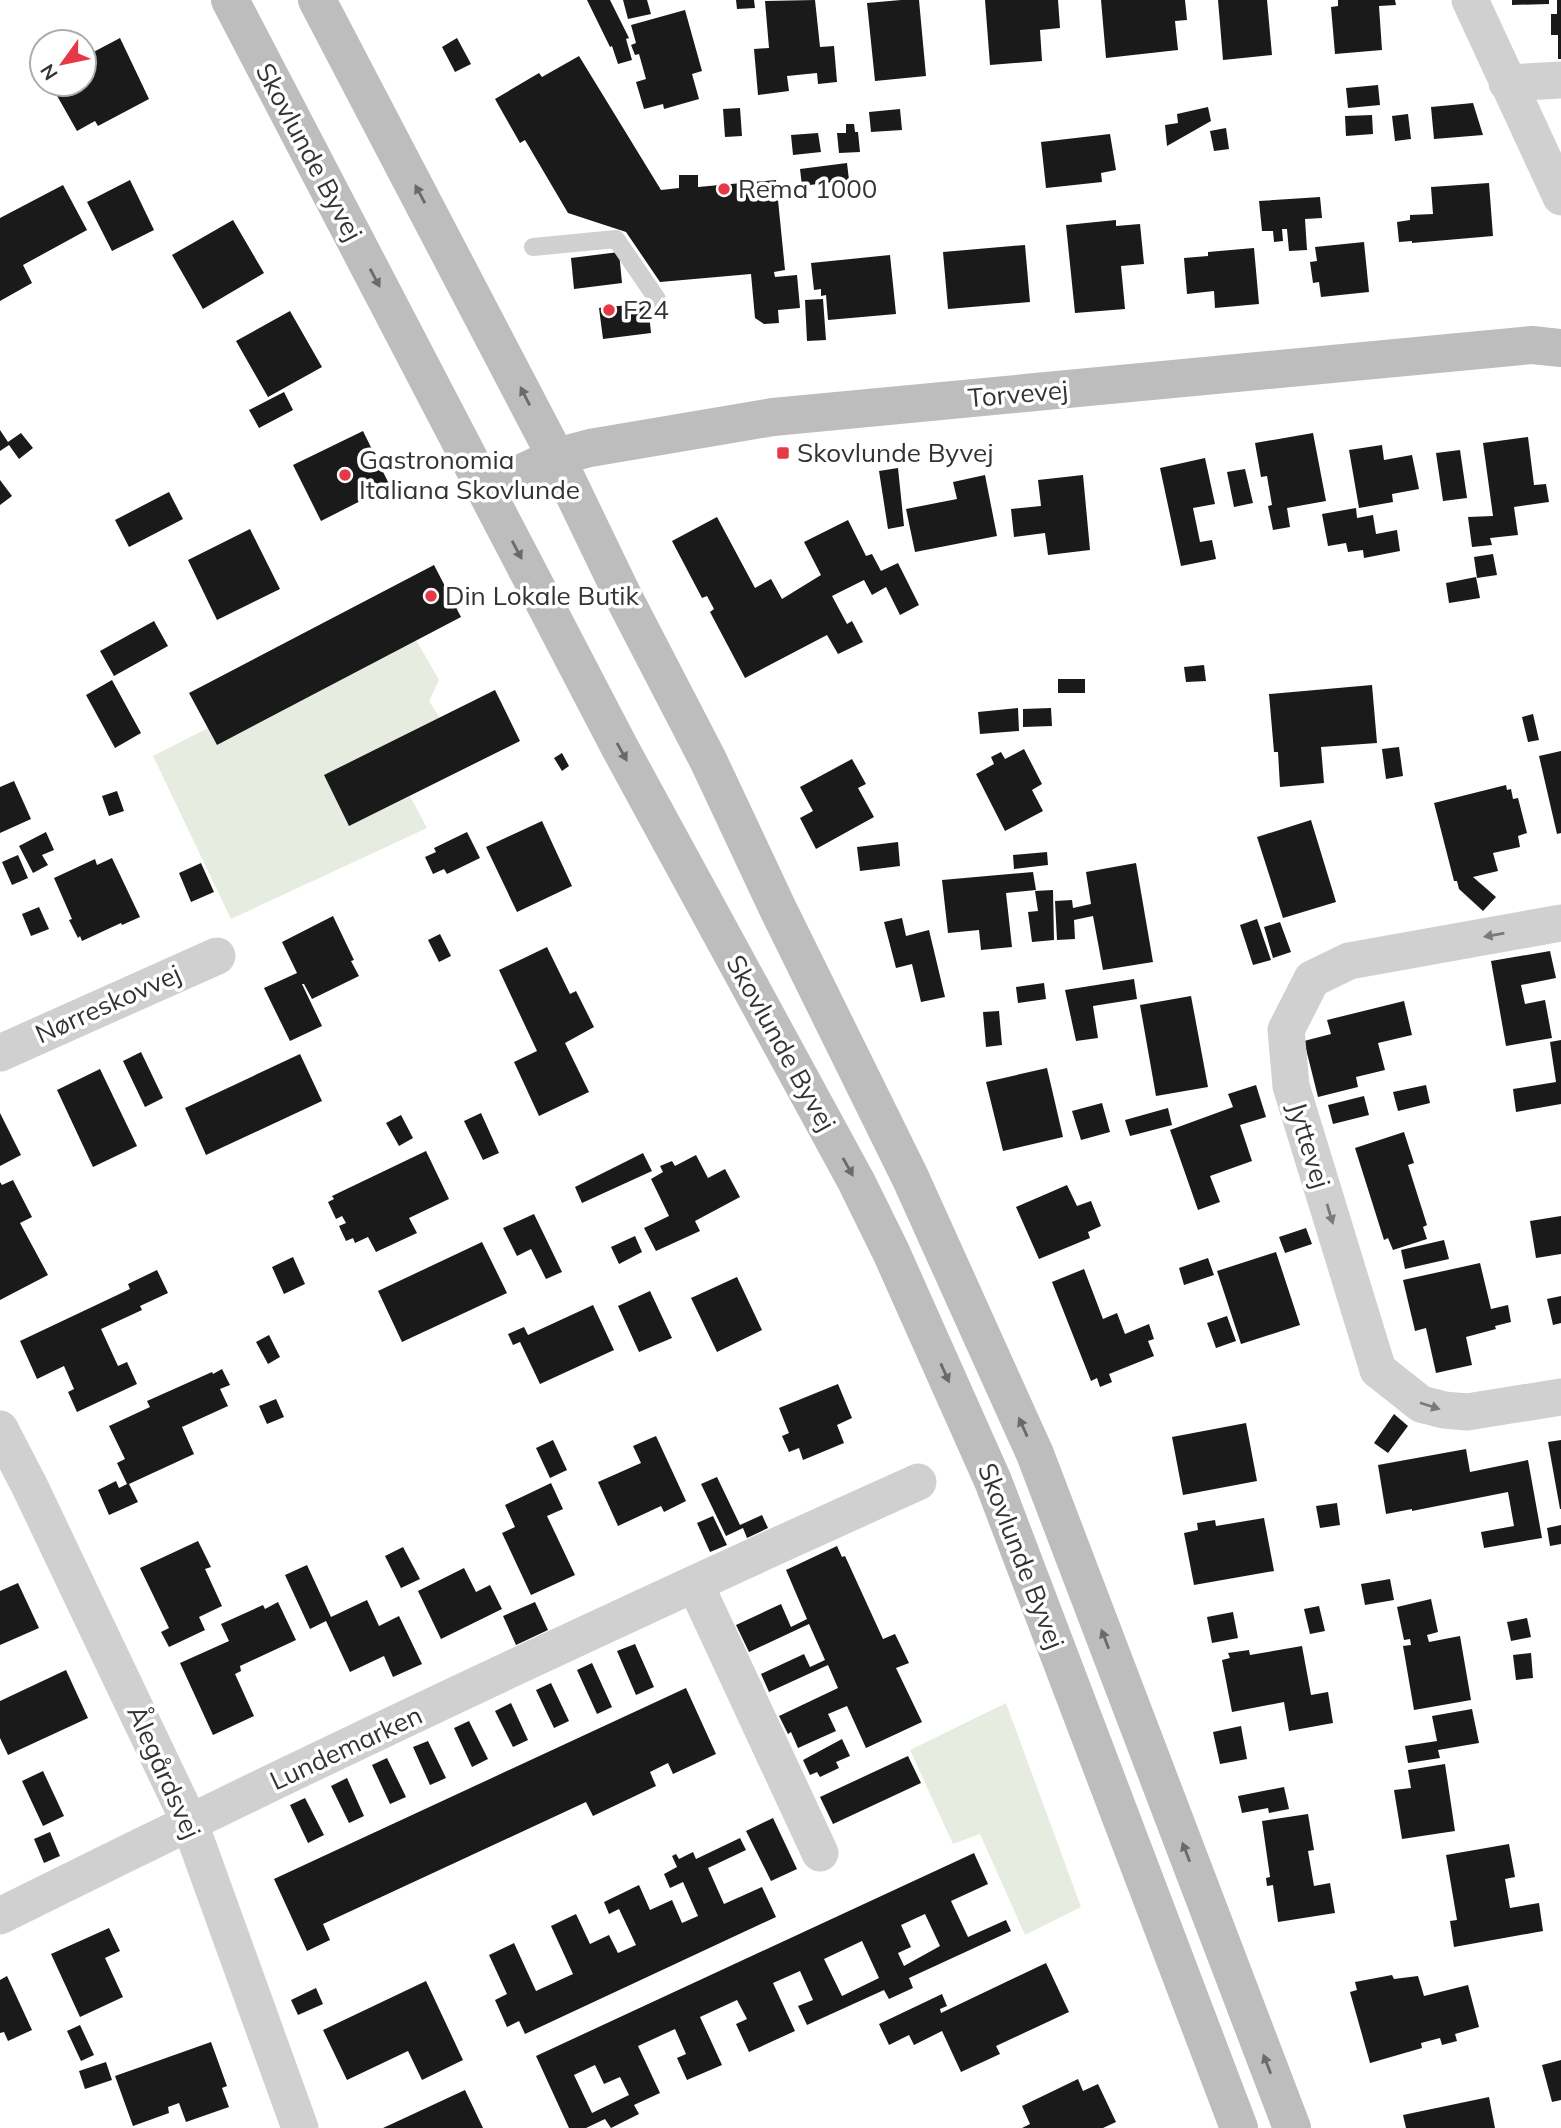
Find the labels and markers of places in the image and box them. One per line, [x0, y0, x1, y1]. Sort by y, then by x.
place label: Rema 1000 [738, 172, 877, 205]
marker: Rema 1000 [716, 181, 732, 197]
place label: F24 [623, 293, 669, 326]
marker: F24 [601, 302, 617, 318]
place label: Skovlunde Byvej [797, 436, 993, 469]
place label: Gastronomia Italiana Skovlunde [359, 443, 580, 506]
marker: Skovlunde Byvej [775, 445, 791, 461]
marker: Gastronomia Italiana Skovlunde [337, 467, 353, 483]
place label: Din Lokale Butik [445, 579, 639, 612]
marker: Din Lokale Butik [423, 588, 439, 604]

